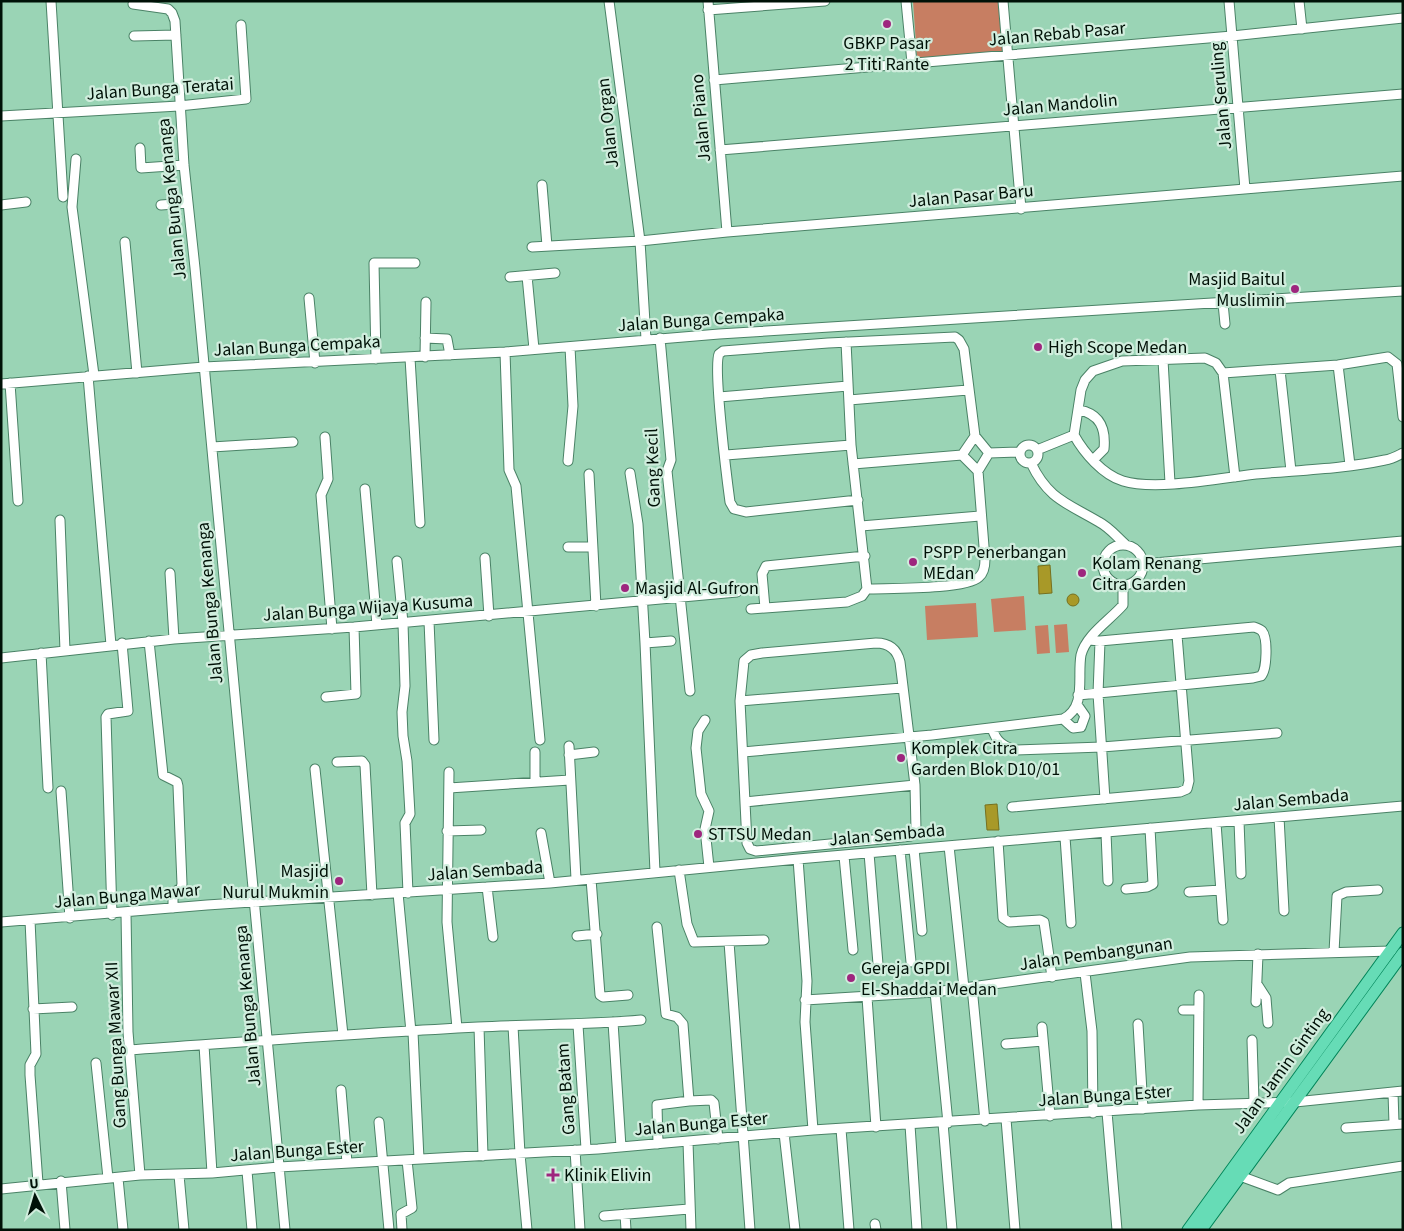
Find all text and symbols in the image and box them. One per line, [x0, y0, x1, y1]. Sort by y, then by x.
street label: Jalan Rebab Pasar [987, 15, 1127, 52]
marker: GBKP Pasar 2 Titi Rante [881, 18, 893, 30]
place label: GBKP Pasar 2 Titi Rante [843, 31, 931, 77]
street label: Jalan Seruling [1204, 41, 1238, 151]
street label: Jalan Bunga Teratai [85, 71, 235, 107]
street label: Jalan Piano [685, 73, 717, 163]
street label: Jalan Organ [591, 77, 625, 169]
street label: Jalan Mandolin [1001, 88, 1119, 122]
street label: Jalan Bunga Kenanga [151, 117, 193, 281]
street label: Jalan Pasar Baru [907, 178, 1035, 214]
place label: Masjid Baitul Muslimin [1188, 267, 1285, 313]
marker: Masjid Baitul Muslimin [1289, 283, 1301, 295]
street label: Jalan Bunga Cempaka [617, 302, 785, 338]
street label: Jalan Bunga Cempaka [213, 329, 381, 363]
place label: High Scope Medan [1048, 335, 1187, 360]
marker: High Scope Medan [1032, 341, 1044, 353]
street label: Gang Kecil [639, 428, 667, 508]
street label: Jalan Bunga Kenanga [190, 521, 230, 685]
place label: PSPP Penerbangan MEdan [923, 540, 1067, 586]
place label: Kolam Renang Citra Garden [1092, 551, 1201, 597]
marker: PSPP Penerbangan MEdan [907, 556, 919, 568]
marker: Kolam Renang Citra Garden [1076, 567, 1088, 579]
place label: Masjid Al-Gufron [635, 576, 759, 601]
marker: Masjid Al-Gufron [619, 582, 631, 594]
street label: Jalan Bunga Wijaya Kusuma [262, 588, 474, 628]
place label: Komplek Citra Garden Blok D10/01 [911, 736, 1060, 782]
marker: Komplek Citra Garden Blok D10/01 [895, 752, 907, 764]
street label: Jalan Sembada [1232, 782, 1350, 818]
street label: Jalan Sembada [828, 817, 946, 853]
place label: STTSU Medan [708, 822, 812, 847]
marker: STTSU Medan [692, 828, 704, 840]
street label: Jalan Sembada [426, 854, 544, 888]
place label: Masjid Nurul Mukmin [222, 859, 329, 905]
marker: Masjid Nurul Mukmin [333, 875, 345, 887]
street label: Jalan Bunga Mawar [53, 877, 202, 915]
street label: Jalan Bunga Kenanga [228, 924, 268, 1088]
street label: Jalan Pembangunan [1018, 931, 1174, 977]
place label: Gereja GPDI El-Shaddai Medan [861, 956, 997, 1002]
street label: Gang Bunga Mawar XII [99, 961, 133, 1129]
marker: Gereja GPDI El-Shaddai Medan [845, 972, 857, 984]
street label: Jalan Jamin Ginting [1227, 1003, 1335, 1139]
street label: Gang Batam [550, 1042, 582, 1136]
street label: Jalan Bunga Ester [1037, 1079, 1174, 1113]
street label: Jalan Bunga Ester [633, 1106, 770, 1142]
street label: Jalan Bunga Ester [229, 1134, 366, 1168]
place label: Klinik Elivin [564, 1163, 651, 1188]
marker: Klinik Elivin [546, 1168, 560, 1182]
north arrow [10, 1171, 60, 1221]
text: U [28, 1174, 39, 1194]

